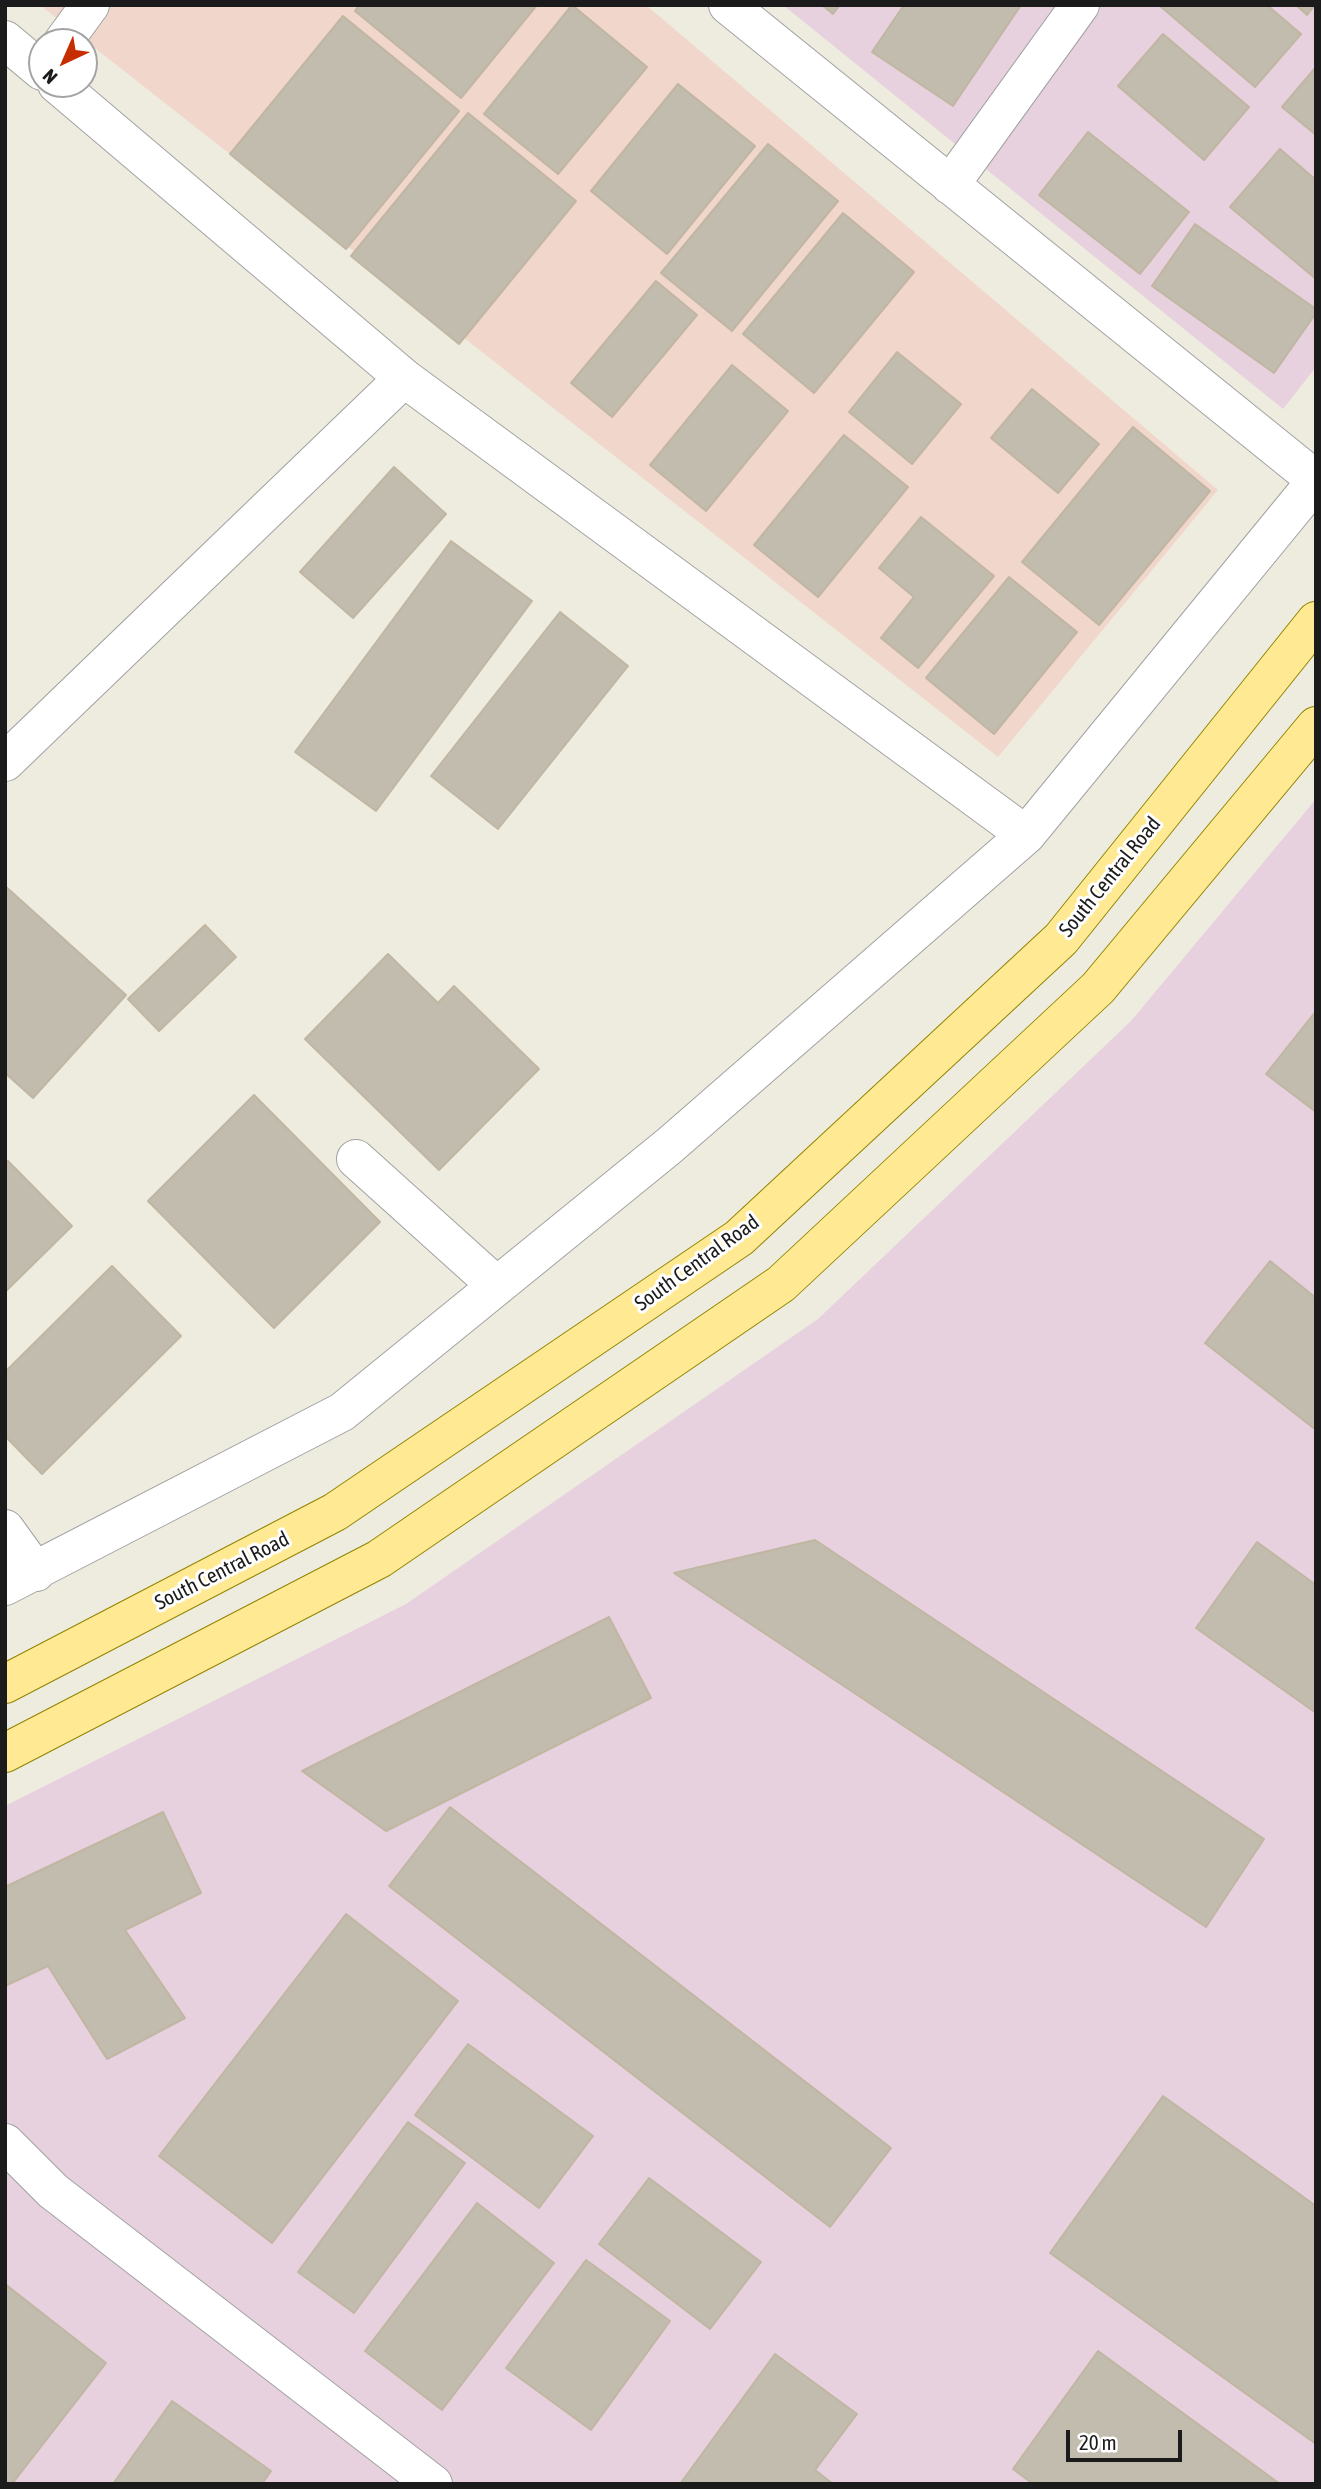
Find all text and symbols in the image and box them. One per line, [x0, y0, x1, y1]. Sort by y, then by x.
north arrow [28, 28, 98, 98]
text: N [38, 65, 61, 88]
street label: South Central Road [1054, 812, 1166, 942]
street label: South Central Road [630, 1210, 764, 1316]
street label: South Central Road [151, 1526, 293, 1616]
scale bar [1069, 2416, 1184, 2460]
text: 20 m [1079, 2430, 1117, 2454]

